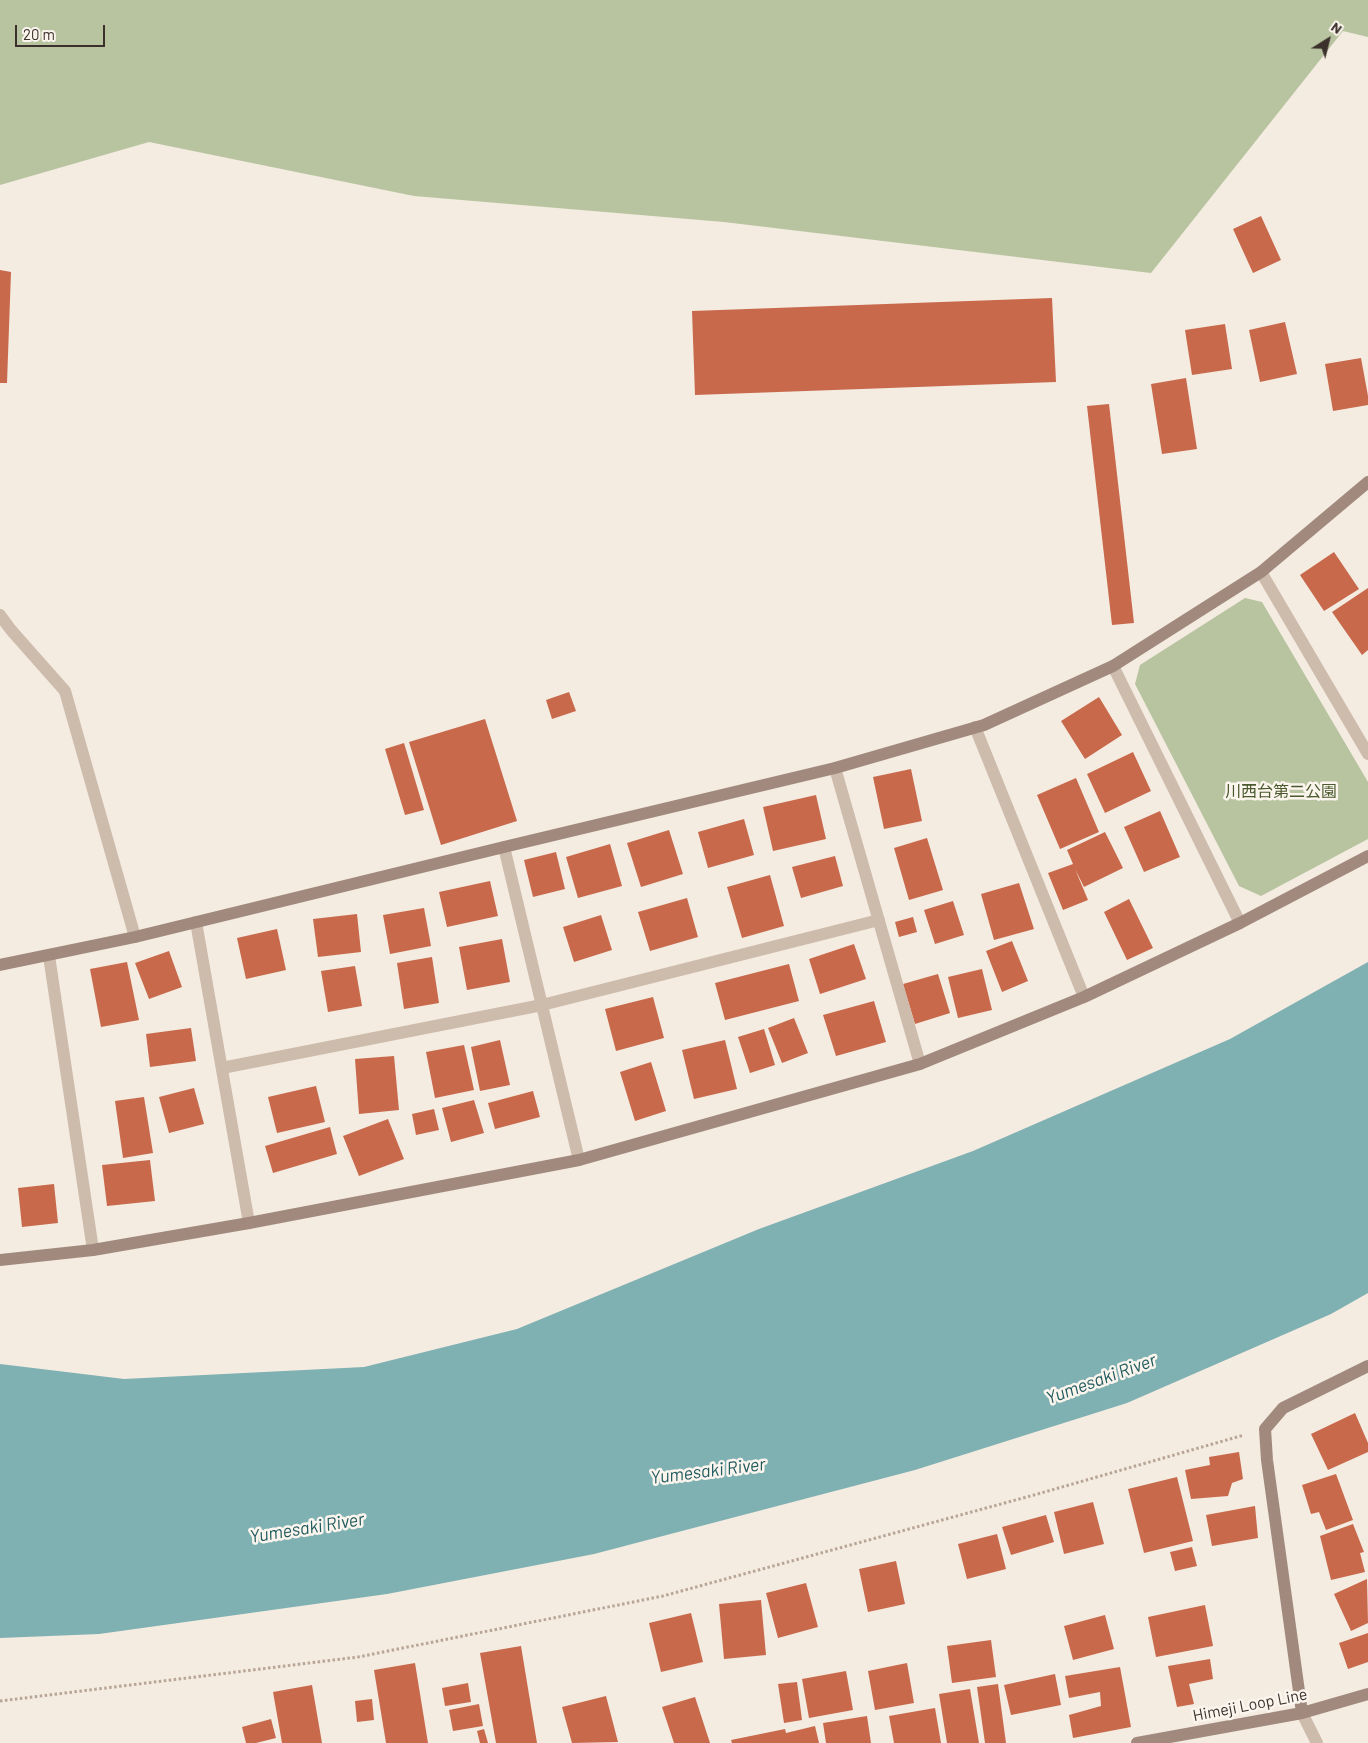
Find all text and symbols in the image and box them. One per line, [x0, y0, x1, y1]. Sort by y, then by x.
scale bar [18, 15, 108, 47]
north arrow [1303, 15, 1353, 65]
text: N [1328, 18, 1346, 37]
text: 20 m [23, 25, 55, 43]
park label: 川西台第二公園 [1225, 782, 1337, 802]
water label: Yumesaki River [1043, 1349, 1159, 1409]
water label: Yumesaki River [649, 1453, 767, 1489]
water label: Yumesaki River [248, 1508, 366, 1548]
street label: Himeji Loop Line [1191, 1684, 1309, 1726]

